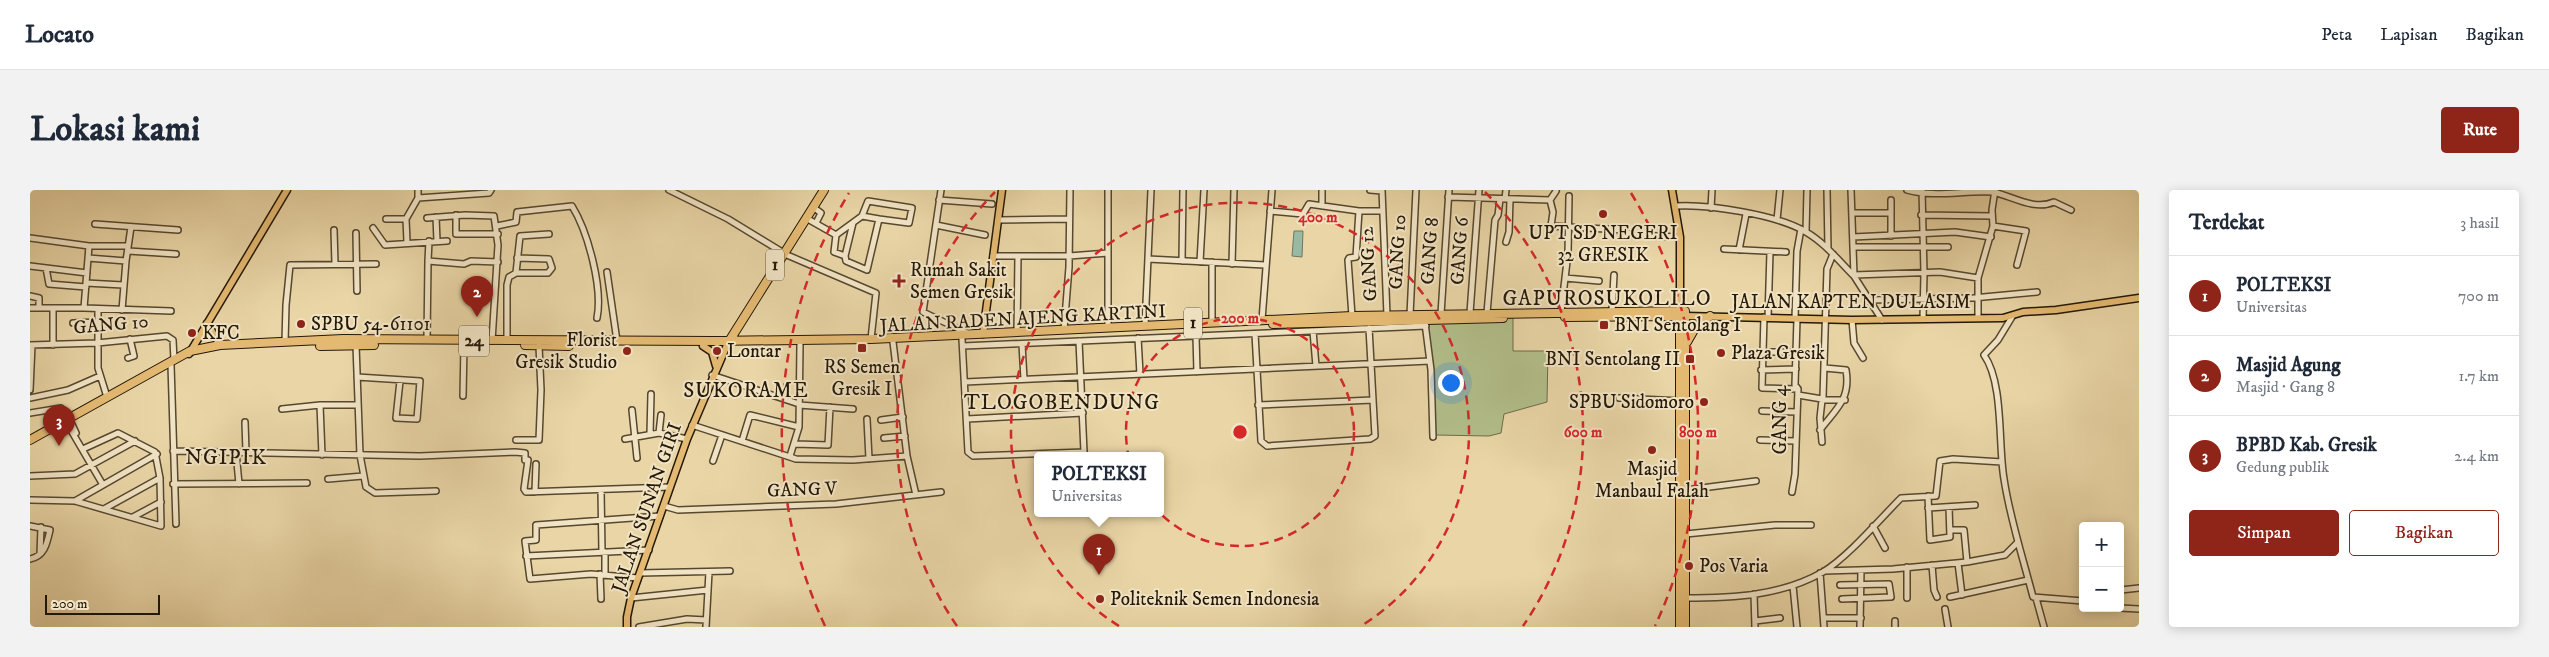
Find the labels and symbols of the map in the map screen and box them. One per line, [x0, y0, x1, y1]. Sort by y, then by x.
text: 400 m [1297, 208, 1338, 227]
marker: UPT SD NEGERI 32 GRESIK [1597, 208, 1609, 220]
street label: GANG 10 [1385, 214, 1411, 290]
street label: GANG 6 [1446, 215, 1474, 286]
street label: GANG 8 [1416, 216, 1444, 286]
place label: UPT SD NEGERI 32 GRESIK [1529, 222, 1678, 267]
street label: GANG 12 [1356, 226, 1382, 302]
road number: 1 [766, 250, 784, 280]
place label: Rumah Sakit Semen Gresik [910, 259, 1013, 304]
marker: Rumah Sakit Semen Gresik [892, 274, 906, 288]
pin: 2 [461, 276, 493, 317]
district label: GAPUROSUKOLILO [1502, 286, 1712, 312]
street label: JALAN KAPTEN DULASIM [1729, 291, 1971, 314]
street label: JALAN RADEN AJENG KARTINI [877, 300, 1167, 338]
road number: 1 [1184, 308, 1202, 338]
text: 200 m [1221, 309, 1260, 328]
street label: GANG 10 [73, 310, 149, 340]
place label: SPBU 54-61101 [311, 313, 431, 336]
place label: BNI Sentolang I [1614, 314, 1741, 337]
marker: SPBU 54-61101 [295, 318, 307, 330]
marker: BNI Sentolang I [1598, 319, 1610, 331]
place label: KFC [202, 322, 240, 345]
road number: 24 [459, 326, 489, 356]
marker: KFC [186, 327, 198, 339]
place label: Florist Gresik Studio [515, 329, 617, 374]
place label: Lontar [727, 340, 781, 363]
marker: RS Semen Gresik I [856, 342, 868, 354]
place label: Plaza Gresik [1731, 342, 1826, 365]
marker: Florist Gresik Studio [621, 345, 633, 357]
marker: Lontar [711, 345, 723, 357]
marker: Plaza Gresik [1715, 347, 1727, 359]
place label: BNI Sentolang II [1545, 348, 1680, 371]
marker: BNI Sentolang II [1684, 353, 1696, 365]
place label: RS Semen Gresik I [824, 356, 900, 401]
your location [1438, 370, 1464, 396]
district label: SUKORAME [683, 378, 809, 404]
street label: GANG 4 [1769, 384, 1792, 455]
district label: TLOGOBENDUNG [964, 390, 1160, 416]
place label: SPBU Sidomoro [1569, 391, 1694, 414]
marker: SPBU Sidomoro [1698, 396, 1710, 408]
pin: 3 [43, 405, 75, 446]
street label: JALAN SUNAN GIRI [606, 420, 687, 598]
centre of rings [1231, 423, 1249, 441]
text: 600 m [1564, 423, 1603, 442]
text: 800 m [1679, 423, 1718, 442]
marker: Masjid Manbaul Falah [1646, 444, 1658, 456]
district label: NGIPIK [185, 445, 267, 471]
place label: Masjid Manbaul Falah [1595, 458, 1709, 503]
street label: GANG V [767, 477, 838, 503]
pin: 1 [1083, 534, 1115, 575]
place label: Pos Varia [1699, 555, 1768, 578]
marker: Pos Varia [1683, 560, 1695, 572]
place label: Politeknik Semen Indonesia [1110, 588, 1319, 611]
scale bar [45, 592, 160, 615]
marker: Politeknik Semen Indonesia [1094, 593, 1106, 605]

